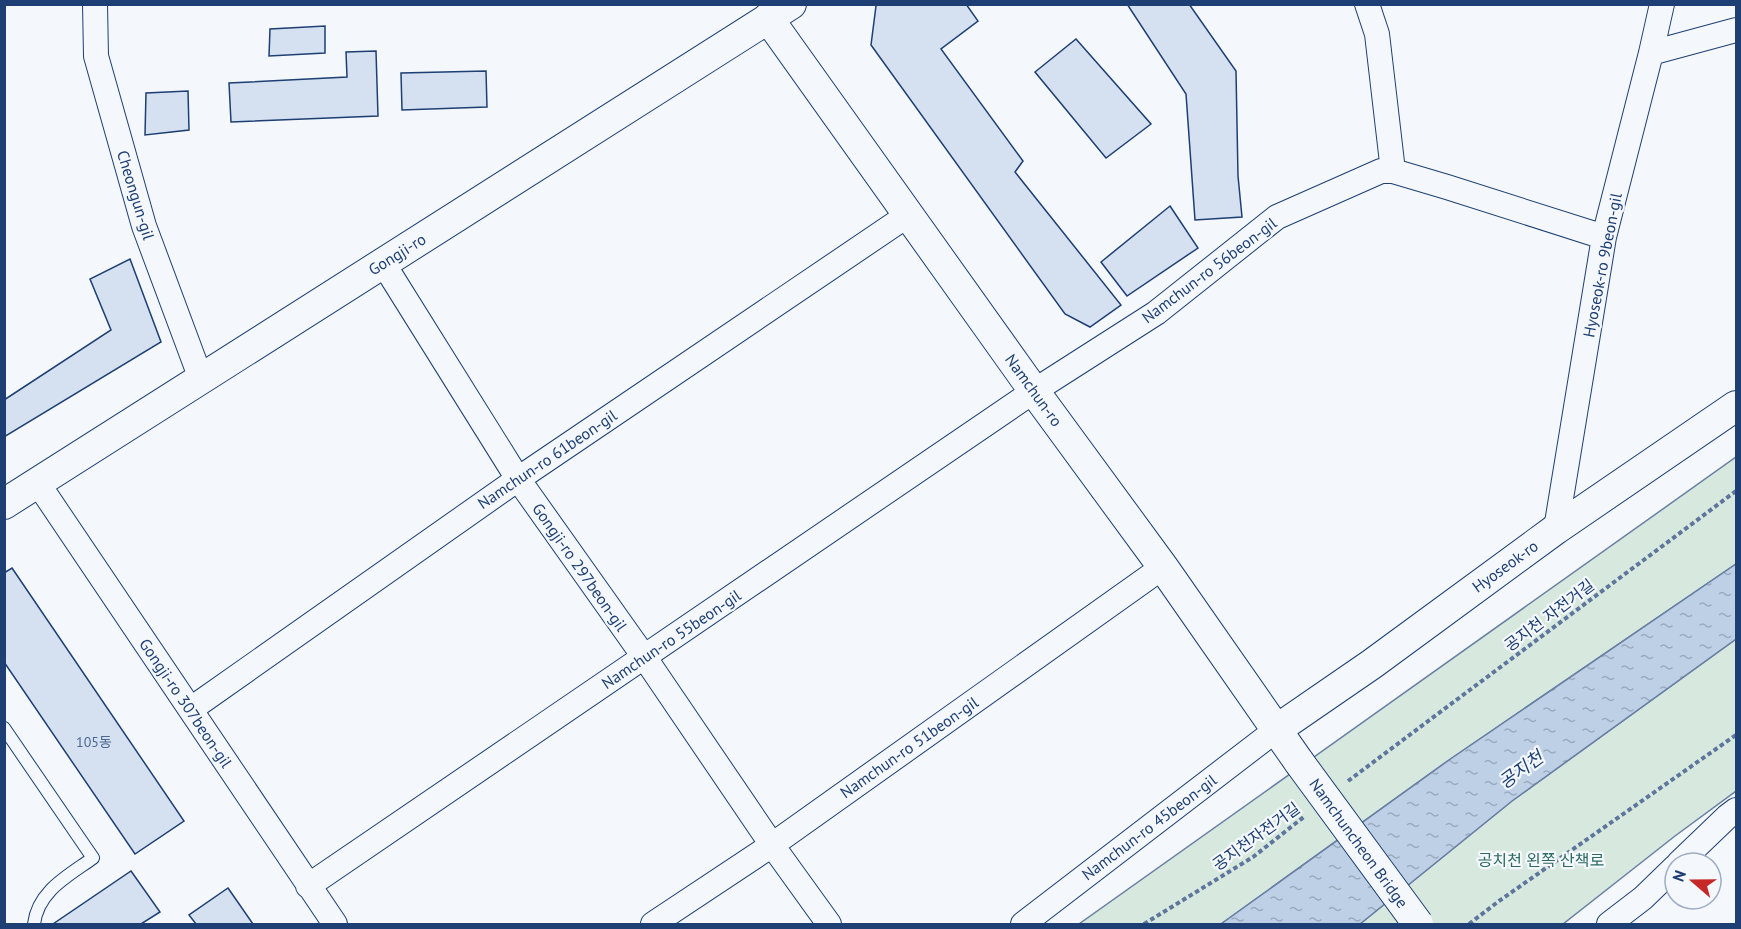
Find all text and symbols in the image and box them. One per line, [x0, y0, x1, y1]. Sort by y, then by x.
street label: Cheongun-gil [113, 148, 159, 242]
street label: Hyoseok-ro 9beon-gil [1578, 191, 1626, 339]
street label: Namchun-ro 56beon-gil [1138, 213, 1281, 327]
street label: Gongji-ro [365, 229, 429, 279]
street label: Namchun-ro [1001, 350, 1067, 430]
street label: Namchun-ro 61beon-gil [474, 405, 621, 513]
street label: Gongji-ro 297beon-gil [528, 499, 632, 635]
street label: Hyoseok-ro [1468, 535, 1542, 597]
street label: 공지천 자전거길 [1500, 575, 1598, 655]
street label: Namchun-ro 55beon-gil [598, 585, 745, 693]
street label: Gongji-ro 307beon-gil [135, 635, 237, 772]
street label: Namchun-ro 51beon-gil [836, 692, 982, 802]
house number: 105동 [76, 733, 112, 751]
water label: 공지천 [1494, 744, 1550, 794]
street label: Namchun-ro 45beon-gil [1078, 770, 1221, 884]
street label: Namchuncheon Bridge [1305, 774, 1413, 912]
street label: 공지천자전거길 [1208, 798, 1304, 874]
park label: 공치천 왼쪽 산책로 [1478, 850, 1604, 870]
north arrow [1663, 851, 1723, 911]
text: N [1668, 868, 1690, 884]

